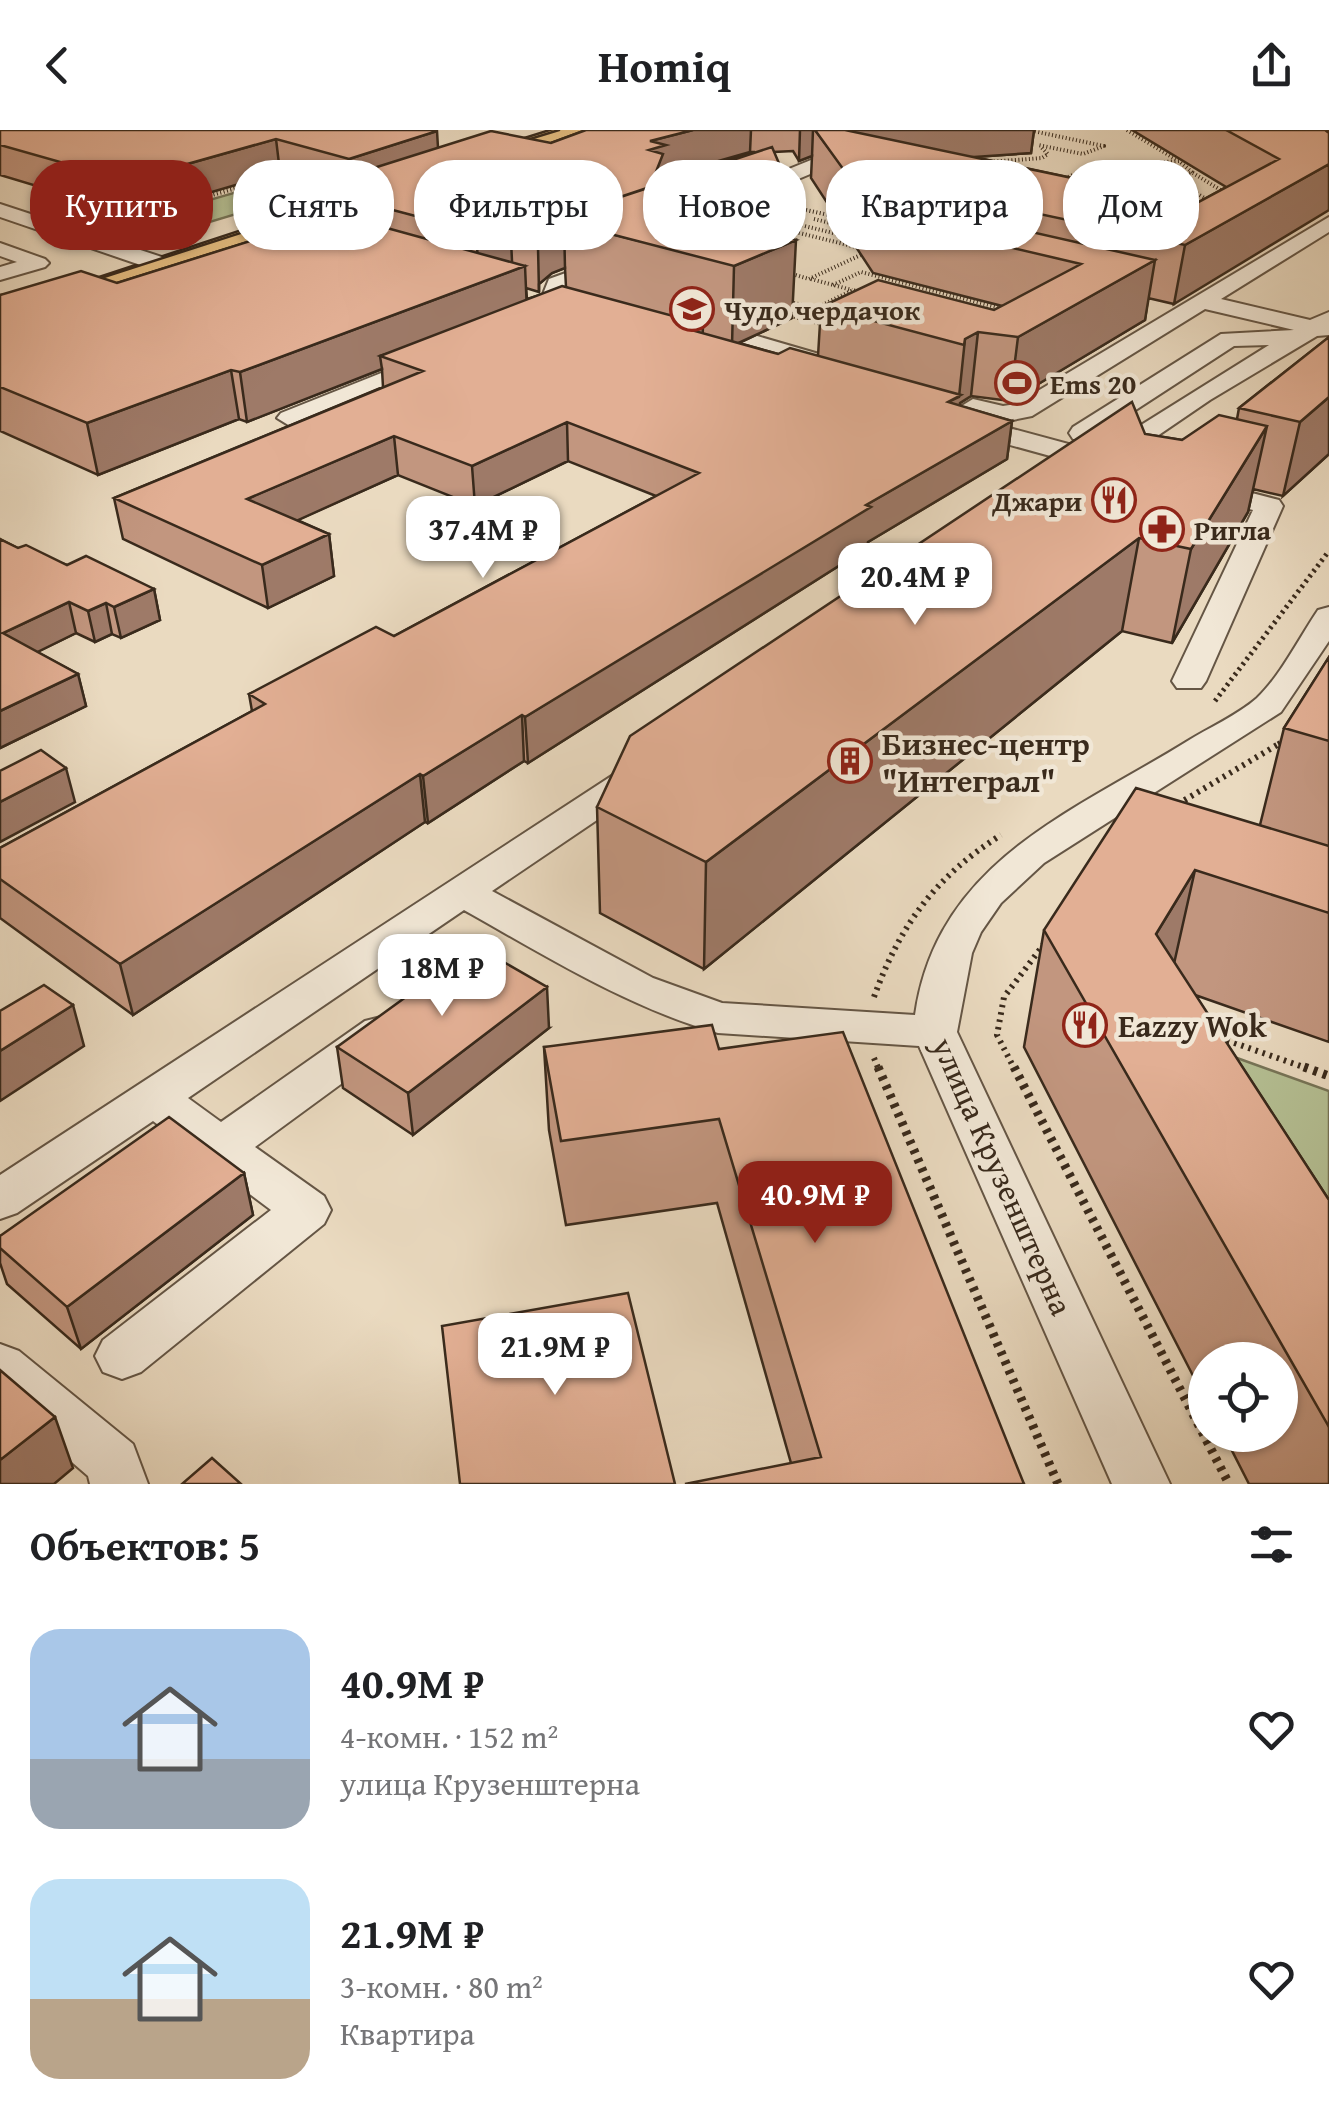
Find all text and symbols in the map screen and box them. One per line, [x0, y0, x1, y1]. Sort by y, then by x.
text: Homiq [598, 33, 731, 98]
icon: back [30, 38, 85, 93]
icon: share [1244, 38, 1299, 93]
chip: Купить [30, 160, 213, 250]
chip: Снять [233, 160, 394, 250]
chip: Фильтры [414, 160, 623, 250]
chip: Новое [643, 160, 806, 250]
chip: Квартира [826, 160, 1043, 250]
chip: Дом [1063, 160, 1199, 250]
school or university icon: Чудо чердачок [669, 286, 715, 332]
place label: Чудо чердачок [724, 289, 921, 330]
sports icon: Ems 20 [994, 360, 1040, 406]
place label: Ems 20 [1050, 363, 1136, 404]
restaurant icon: Джари [1091, 477, 1137, 523]
place label: Джари [991, 480, 1082, 521]
pin: 37.4M ₽ [391, 496, 575, 581]
text: 37.4M ₽ [428, 505, 538, 552]
pharmacy icon: Ригла [1139, 506, 1185, 552]
place label: Ригла [1194, 509, 1272, 550]
pin: 20.4M ₽ [823, 543, 1007, 628]
text: 20.4M ₽ [860, 552, 970, 599]
place label: Бизнес-центр "Интеграл" [882, 720, 1090, 804]
building icon: Бизнес-центр "Интеграл" [827, 738, 873, 784]
pin: 18M ₽ [372, 934, 512, 1019]
text: 18M ₽ [400, 943, 484, 990]
restaurant icon: Eazzy Wok [1062, 1002, 1108, 1048]
place label: Eazzy Wok [1118, 1002, 1267, 1049]
street label: улица Крузенштерна [920, 1029, 1086, 1323]
pin: 40.9M ₽ [723, 1161, 907, 1246]
text: 40.9M ₽ [760, 1170, 870, 1217]
pin: 21.9M ₽ [463, 1313, 647, 1398]
text: 21.9M ₽ [500, 1322, 610, 1369]
map controls [1188, 1342, 1298, 1452]
button: locate [1188, 1342, 1298, 1452]
text: Объектов: 5 [30, 1514, 260, 1575]
icon: filters [1244, 1517, 1299, 1572]
text: 40.9M ₽ [340, 1652, 484, 1713]
icon: home [110, 1669, 230, 1789]
icon: heart [1244, 1702, 1299, 1757]
text: 4-комн. · 152 m² [340, 1713, 558, 1760]
text: улица Крузенштерна [340, 1760, 640, 1807]
text: 21.9M ₽ [340, 1902, 484, 1963]
icon: home [110, 1919, 230, 2039]
icon: heart [1244, 1952, 1299, 2007]
text: 3-комн. · 80 m² [340, 1963, 543, 2010]
text: Квартира [340, 2010, 475, 2057]

